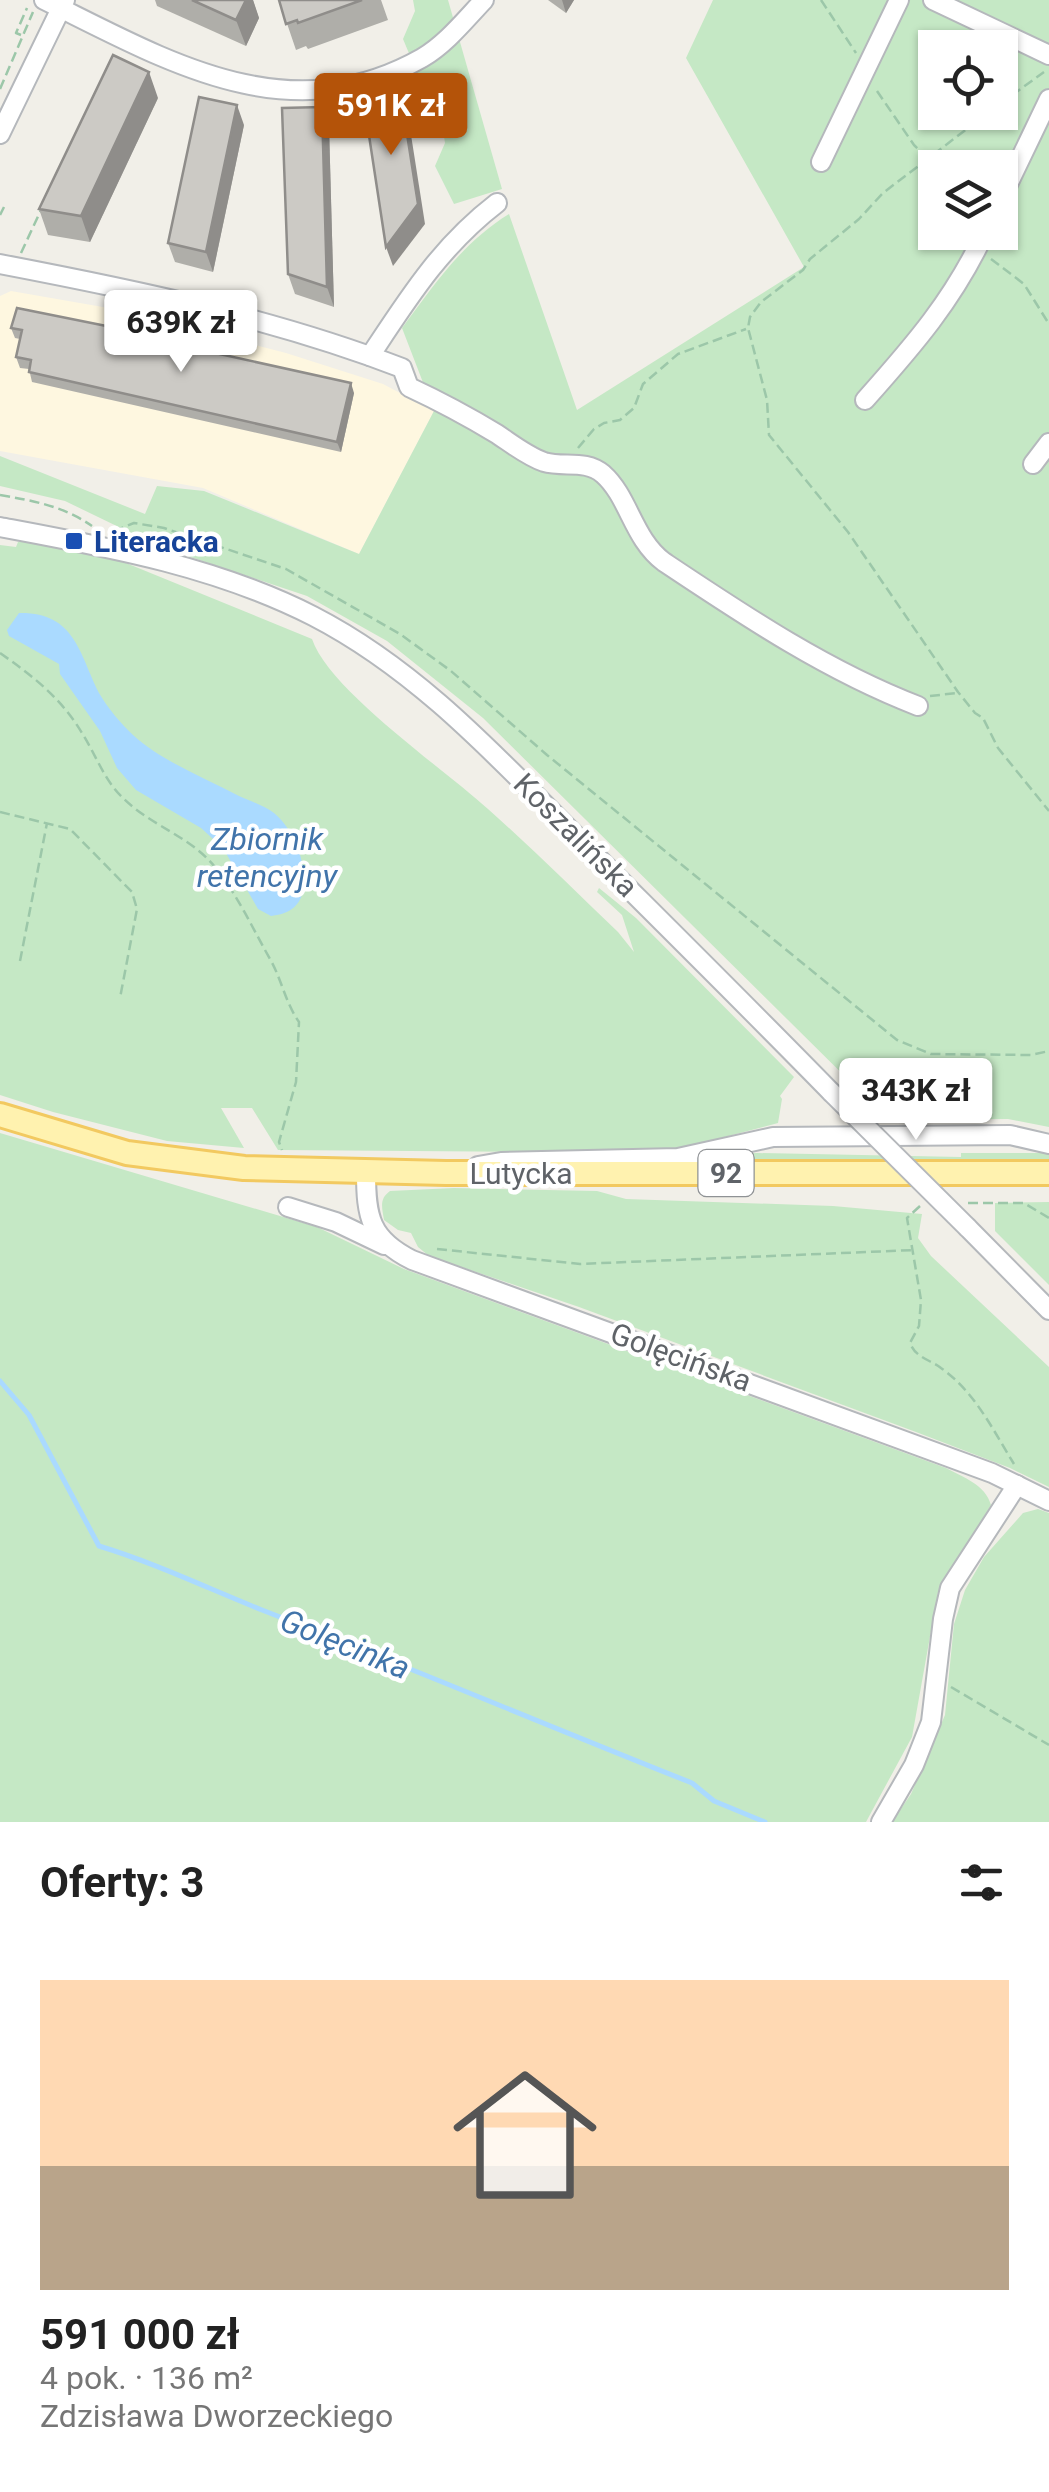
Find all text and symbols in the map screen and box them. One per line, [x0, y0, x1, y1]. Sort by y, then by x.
map controls [918, 30, 1018, 250]
button: locate [918, 30, 1018, 130]
pin: 591K zł [299, 73, 483, 158]
text: 591K zł [336, 86, 446, 124]
button: layers [918, 150, 1018, 250]
pin: 639K zł [89, 290, 273, 375]
text: 639K zł [126, 303, 236, 341]
place label: Literacka [94, 524, 219, 559]
marker: Literacka [63, 530, 85, 552]
street label: Koszalińska [507, 766, 645, 904]
water label: Zbiornik retencyjny [197, 820, 339, 895]
pin: 343K zł [824, 1058, 1008, 1143]
text: 343K zł [861, 1071, 971, 1109]
road number: 92 [698, 1150, 754, 1196]
street label: Lutycka [469, 1156, 573, 1191]
street label: Golęcińska [606, 1315, 756, 1399]
water label: Golęcinka [275, 1601, 415, 1687]
icon: filters [954, 1855, 1009, 1910]
text: Oferty: 3 [40, 1858, 204, 1907]
icon: home [435, 2045, 615, 2225]
text: 591 000 zł [40, 2310, 240, 2359]
text: 4 pok. · 136 m² [40, 2359, 253, 2397]
text: Zdzisława Dworzeckiego [40, 2397, 393, 2435]

